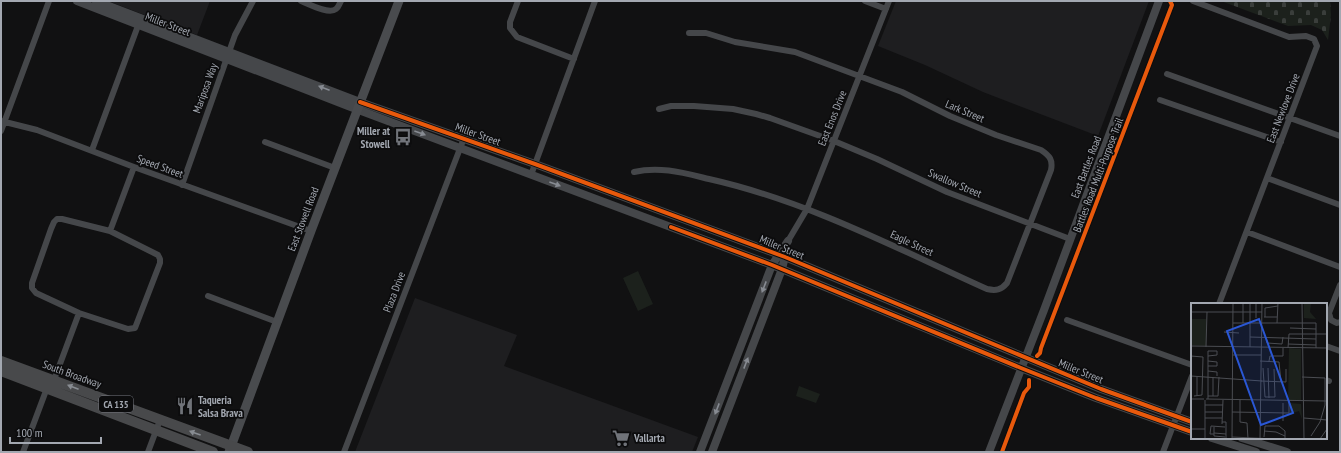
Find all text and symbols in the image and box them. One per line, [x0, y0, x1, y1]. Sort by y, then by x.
street label: Miller Street [143, 9, 193, 39]
street label: Mariposa Way [189, 60, 221, 115]
street label: East Newlove Drive [1263, 71, 1303, 145]
one-way arrow [317, 85, 329, 91]
street label: East Enos Drive [815, 88, 850, 148]
street label: Lark Street [943, 97, 987, 125]
street label: Battles Road Multi-Purpose Trail [1070, 115, 1126, 234]
street label: Miller Street [453, 119, 503, 149]
place label: Miller at Stowell [357, 124, 391, 151]
bus stop icon: Miller at Stowell [393, 127, 413, 147]
one-way arrow [415, 130, 427, 136]
street label: East Battles Road [1068, 134, 1104, 200]
street label: Speed Street [135, 151, 185, 181]
street label: Swallow Street [926, 165, 984, 201]
one-way arrow [550, 181, 562, 187]
street label: East Stowell Road [284, 185, 322, 253]
street label: Eagle Street [888, 227, 936, 259]
street label: Miller Street [758, 232, 806, 262]
street label: Plaza Drive [380, 269, 408, 314]
one-way arrow [760, 282, 766, 294]
inset map [1191, 303, 1327, 439]
street label: Miller Street [1057, 356, 1105, 386]
street label: South Broadway [41, 357, 104, 391]
one-way arrow [743, 357, 749, 369]
one-way arrow [67, 384, 79, 390]
place label: Taqueria Salsa Brava [198, 393, 243, 420]
road number: CA 135 [99, 396, 133, 412]
restaurant icon: Taqueria Salsa Brava [175, 396, 195, 416]
one-way arrow [713, 403, 719, 415]
scale bar [10, 419, 101, 445]
text: 100 m [16, 425, 43, 440]
supermarket icon: Vallarta [611, 428, 631, 448]
one-way arrow [188, 430, 200, 436]
place label: Vallarta [633, 431, 665, 445]

